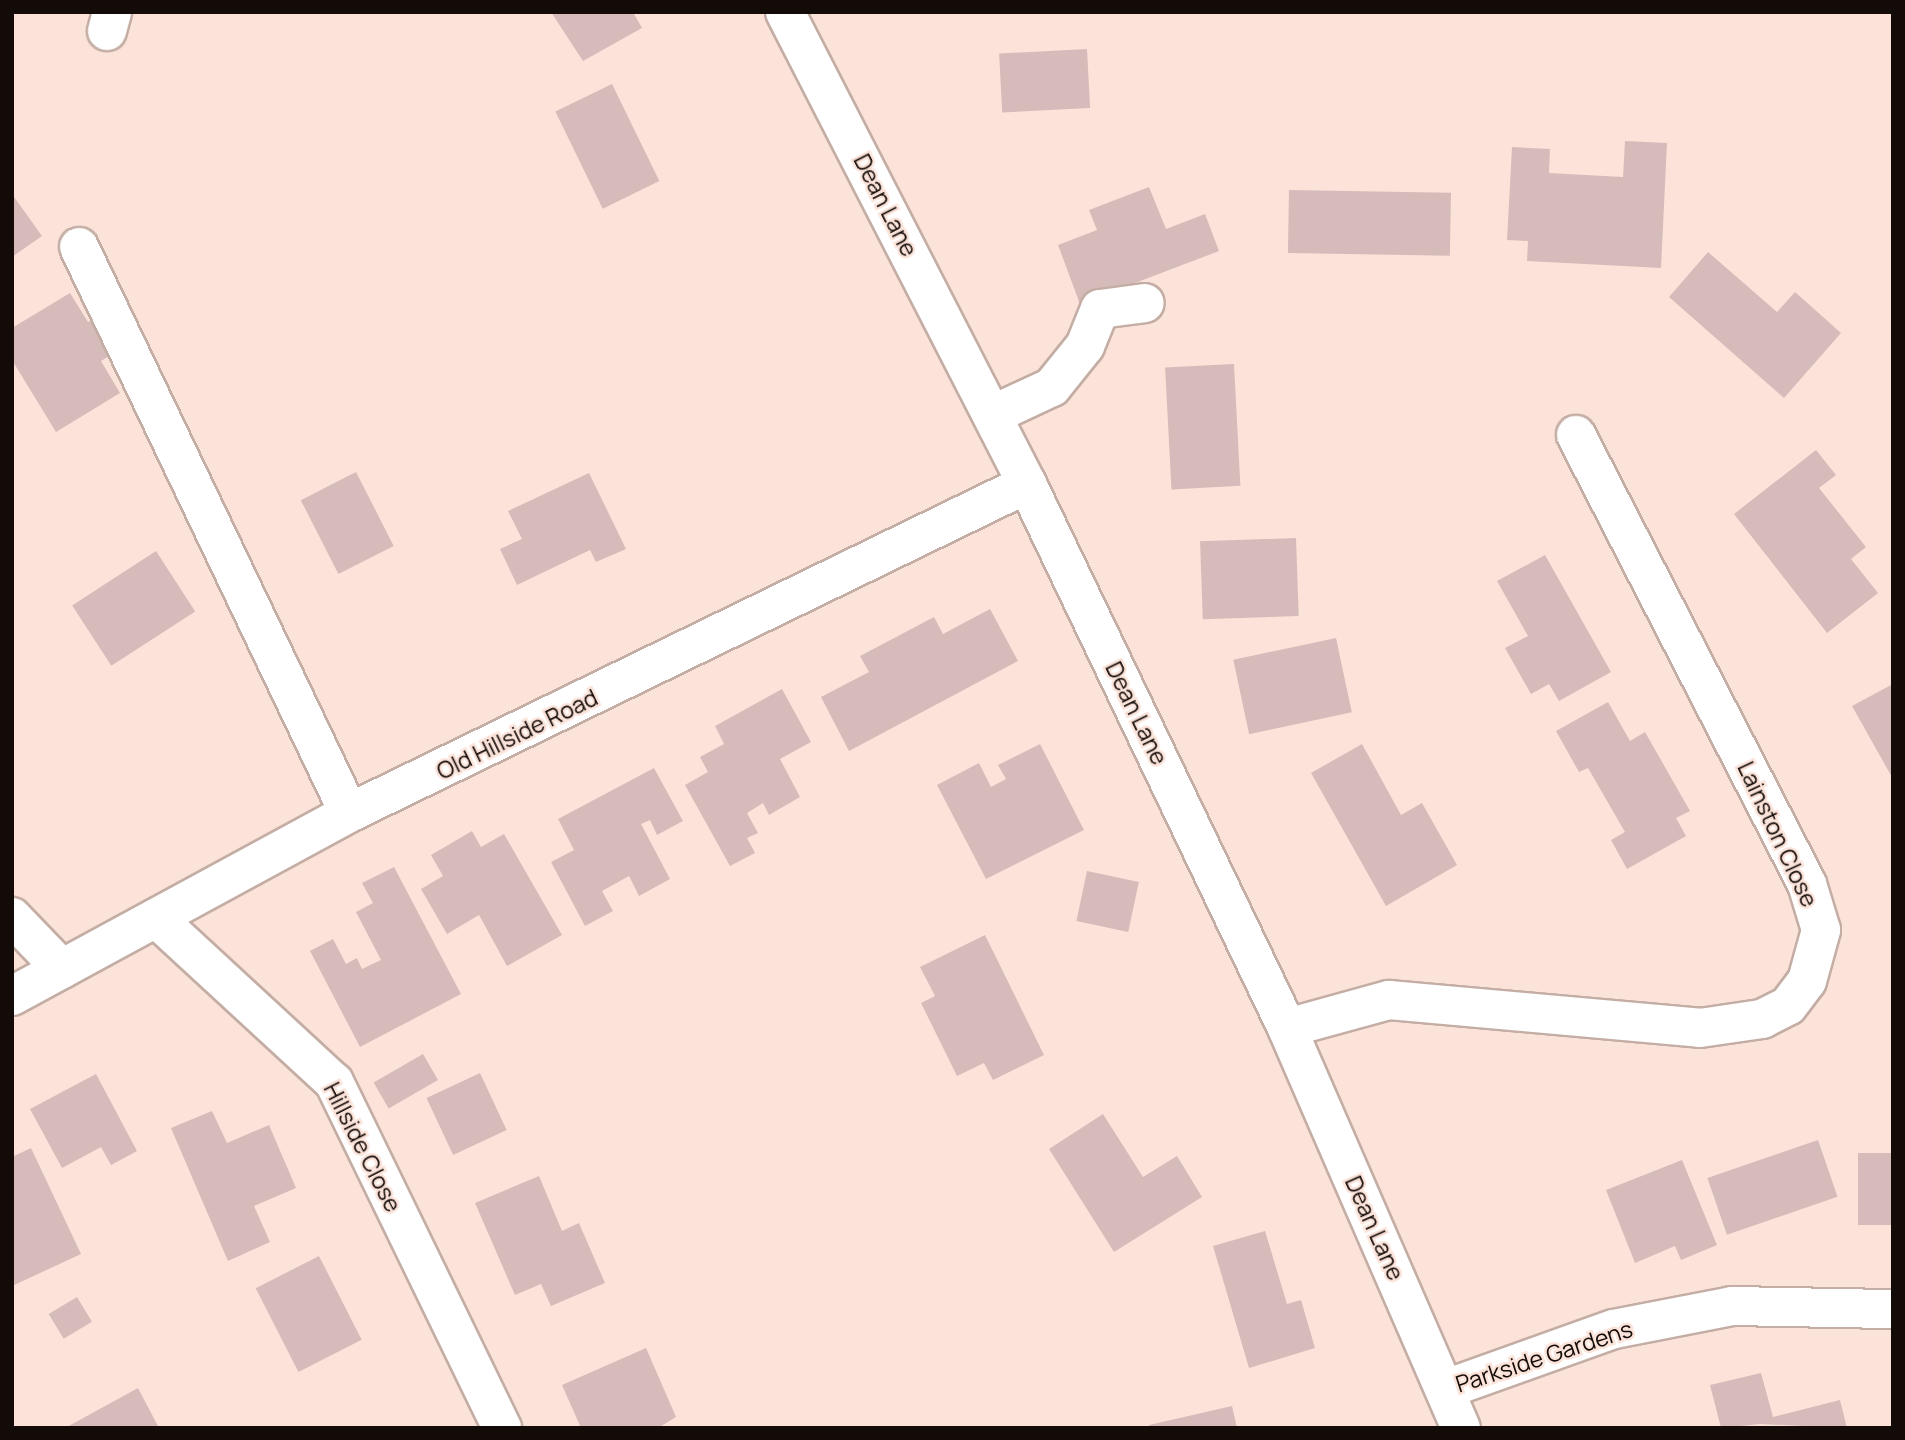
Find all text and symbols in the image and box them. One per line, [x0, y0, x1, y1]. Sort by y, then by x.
street label: Dean Lane [848, 149, 924, 261]
street label: Dean Lane [1100, 657, 1174, 769]
street label: Old Hillside Road [432, 683, 602, 785]
street label: Lainston Close [1732, 757, 1824, 911]
street label: Hillside Close [319, 1078, 407, 1216]
street label: Dean Lane [1340, 1172, 1410, 1284]
street label: Parkside Gardens [1452, 1314, 1636, 1398]

